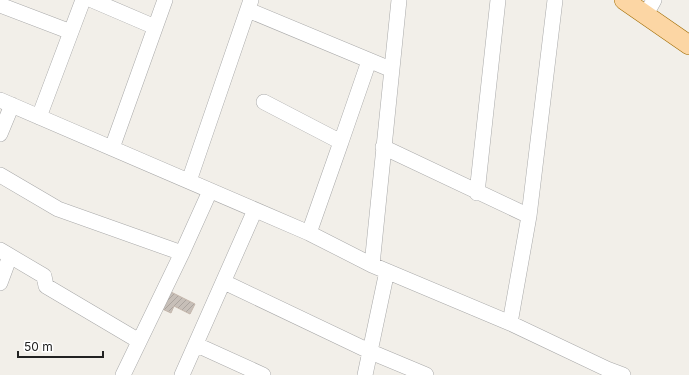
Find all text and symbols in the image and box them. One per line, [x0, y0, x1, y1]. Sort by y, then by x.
scale bar [18, 333, 103, 359]
text: 50 m [24, 339, 53, 354]

